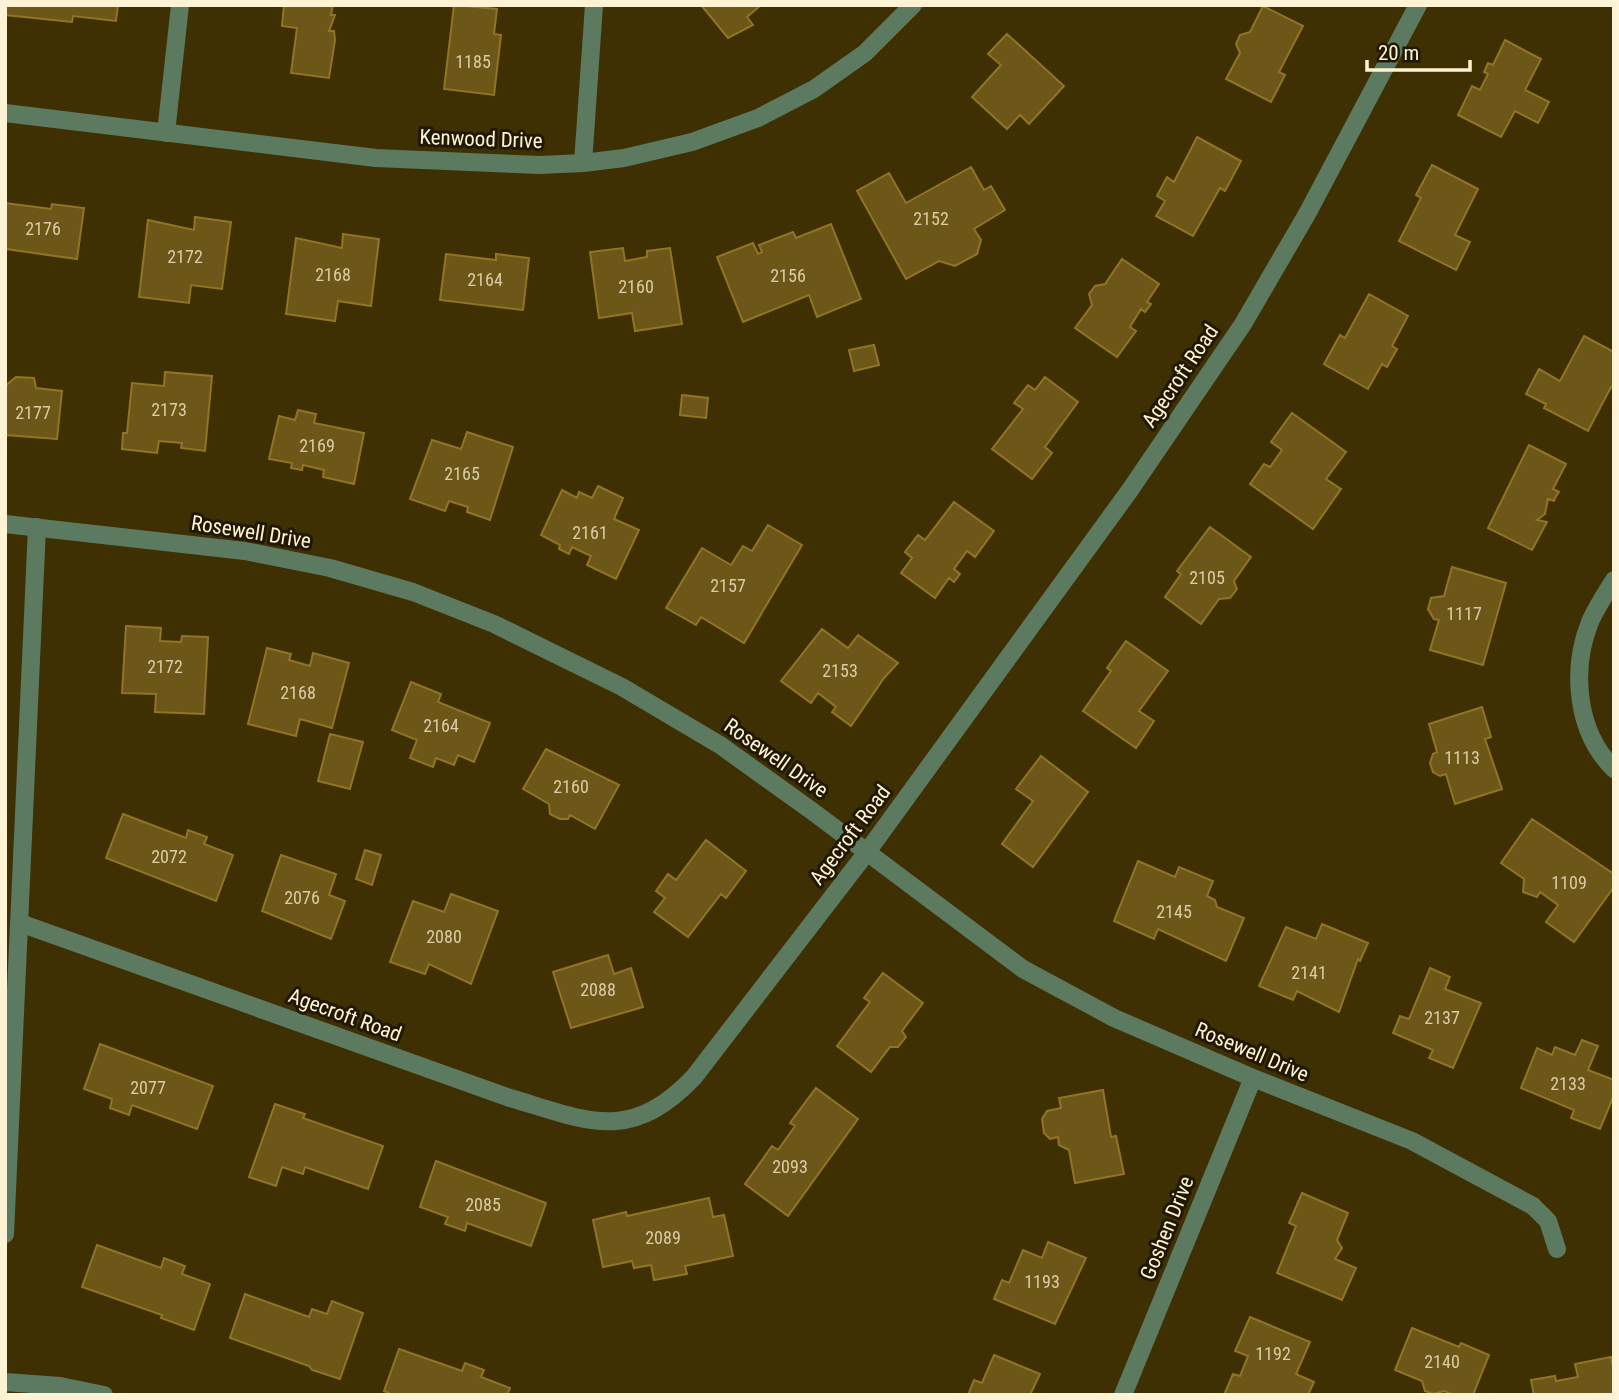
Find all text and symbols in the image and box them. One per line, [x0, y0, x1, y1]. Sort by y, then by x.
scale bar [1367, 28, 1470, 72]
text: 20 m [1378, 41, 1419, 65]
house number: 1185 [455, 51, 491, 72]
street label: Kenwood Drive [419, 125, 543, 153]
house number: 2152 [913, 208, 949, 229]
house number: 2176 [25, 218, 61, 239]
house number: 2172 [167, 246, 203, 267]
house number: 2168 [315, 264, 351, 285]
house number: 2156 [770, 265, 806, 286]
house number: 2164 [467, 269, 503, 290]
house number: 2160 [618, 276, 654, 297]
street label: Agecroft Road [1137, 320, 1223, 432]
house number: 2173 [151, 399, 187, 420]
house number: 2177 [15, 402, 51, 423]
house number: 2169 [299, 435, 335, 456]
house number: 2165 [444, 463, 480, 484]
street label: Rosewell Drive [189, 511, 313, 553]
house number: 2161 [572, 522, 608, 543]
house number: 2105 [1189, 567, 1225, 588]
house number: 2157 [710, 575, 746, 596]
house number: 1117 [1446, 603, 1482, 624]
house number: 2172 [147, 656, 183, 677]
house number: 2153 [822, 660, 858, 681]
house number: 2168 [280, 682, 316, 703]
street label: Rosewell Drive [720, 713, 833, 803]
house number: 2164 [423, 715, 459, 736]
house number: 1113 [1444, 747, 1480, 768]
house number: 2160 [553, 776, 589, 797]
street label: Agecroft Road [805, 780, 895, 890]
house number: 2072 [151, 846, 187, 867]
house number: 1109 [1551, 872, 1587, 893]
house number: 2076 [284, 887, 320, 908]
house number: 2145 [1156, 901, 1192, 922]
house number: 2080 [426, 926, 462, 947]
house number: 2141 [1291, 962, 1327, 983]
house number: 2088 [580, 979, 616, 1000]
street label: Agecroft Road [285, 983, 405, 1047]
house number: 2137 [1424, 1007, 1460, 1028]
street label: Rosewell Drive [1192, 1017, 1312, 1087]
house number: 2133 [1550, 1073, 1586, 1094]
house number: 2077 [130, 1077, 166, 1098]
house number: 2093 [772, 1156, 808, 1177]
street label: Goshen Drive [1135, 1173, 1199, 1283]
house number: 2085 [465, 1194, 501, 1215]
house number: 2089 [645, 1227, 681, 1248]
house number: 1193 [1024, 1271, 1060, 1292]
house number: 1192 [1255, 1343, 1291, 1364]
house number: 2140 [1424, 1351, 1460, 1372]

